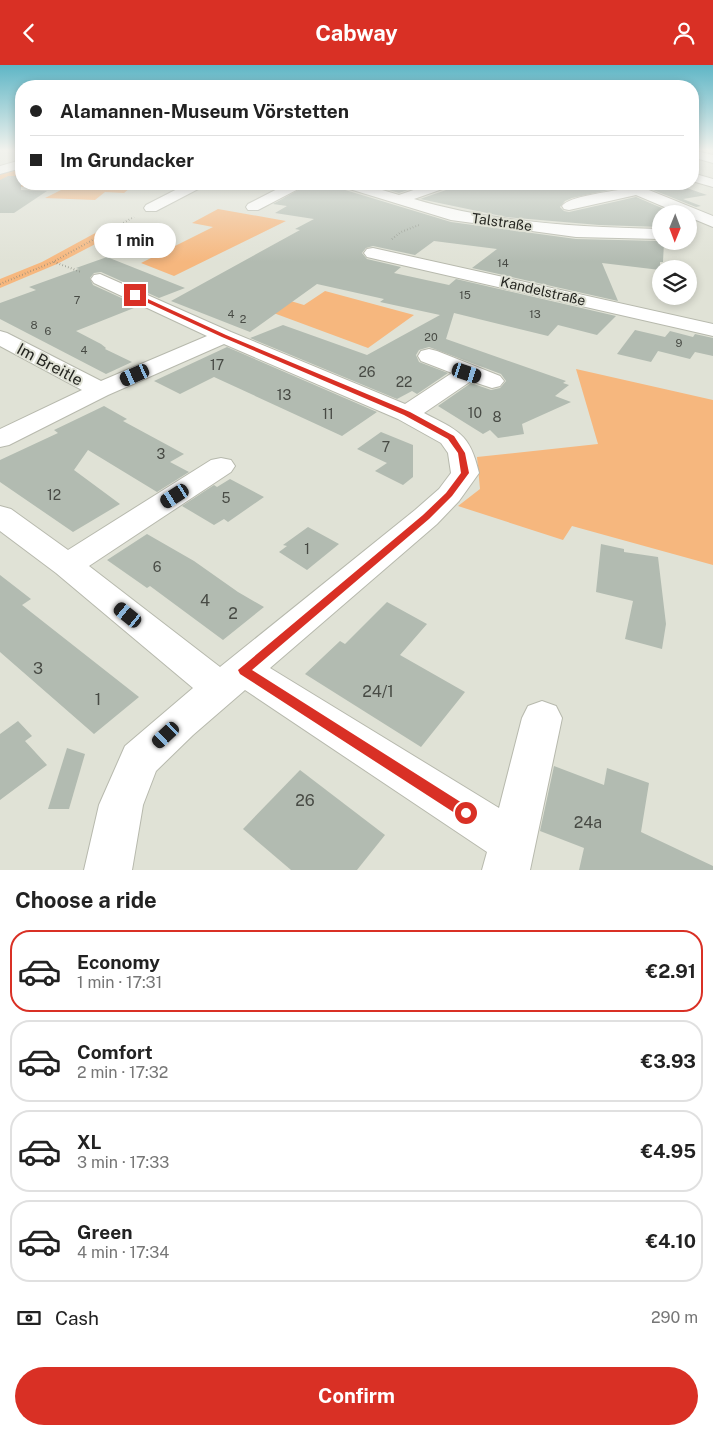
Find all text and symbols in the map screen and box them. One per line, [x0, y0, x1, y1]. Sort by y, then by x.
icon: back [15, 19, 43, 47]
icon: person [670, 19, 698, 47]
text: Cabway [315, 20, 398, 46]
text: Alamannen-Museum Vörstetten [60, 100, 349, 122]
text: Im Grundacker [60, 149, 194, 171]
north arrow [652, 205, 698, 250]
map controls [652, 205, 697, 305]
street label: Talstraße [471, 210, 533, 234]
callout: 1 min [94, 223, 176, 257]
text: 1 min [116, 231, 154, 250]
house number: 14 [497, 257, 509, 269]
button: layers [652, 260, 697, 305]
street label: Kandelstraße [499, 273, 587, 309]
route end [124, 284, 146, 306]
house number: 15 [459, 289, 471, 301]
house number: 7 [74, 294, 81, 306]
house number: 4 [228, 308, 235, 320]
house number: 13 [529, 308, 541, 320]
house number: 2 [240, 313, 247, 325]
house number: 8 [30, 319, 38, 331]
house number: 6 [45, 325, 52, 337]
house number: 20 [424, 331, 438, 343]
house number: 9 [676, 337, 683, 349]
street label: Im Breitle [14, 339, 86, 390]
house number: 4 [81, 344, 88, 356]
house number: 17 [210, 357, 224, 373]
car [450, 361, 483, 385]
car [118, 362, 151, 388]
house number: 26 [358, 364, 376, 380]
house number: 22 [396, 374, 412, 390]
house number: 13 [277, 387, 291, 403]
house number: 10 [468, 405, 482, 421]
house number: 11 [322, 406, 334, 422]
house number: 8 [492, 409, 502, 425]
house number: 7 [382, 439, 390, 455]
house number: 3 [157, 446, 166, 462]
car [158, 482, 191, 510]
house number: 12 [47, 487, 61, 503]
house number: 5 [222, 490, 231, 506]
house number: 1 [304, 541, 310, 557]
house number: 6 [153, 559, 162, 575]
house number: 4 [200, 591, 210, 610]
car [111, 600, 144, 630]
house number: 2 [228, 604, 238, 623]
house number: 3 [33, 659, 43, 678]
house number: 24/1 [362, 682, 394, 701]
house number: 1 [95, 690, 101, 709]
car [149, 719, 182, 751]
house number: 26 [295, 791, 315, 810]
route start [455, 802, 477, 824]
house number: 24a [574, 813, 602, 832]
text: Choose a ride [15, 887, 157, 913]
icon: car [17, 949, 62, 994]
text: Economy [77, 951, 160, 973]
text: €2.91 [646, 960, 696, 982]
text: 1 min · 17:31 [77, 973, 162, 992]
icon: car [17, 1039, 62, 1084]
text: Comfort [77, 1041, 153, 1063]
text: €3.93 [641, 1050, 696, 1072]
text: 2 min · 17:32 [77, 1063, 168, 1082]
icon: car [17, 1129, 62, 1174]
text: XL [77, 1131, 102, 1153]
text: €4.95 [641, 1140, 696, 1162]
text: 3 min · 17:33 [77, 1153, 169, 1172]
icon: car [17, 1219, 62, 1264]
text: Green [77, 1221, 132, 1243]
text: €4.10 [646, 1230, 696, 1252]
text: 4 min · 17:34 [77, 1243, 169, 1262]
icon: cash [15, 1304, 43, 1332]
text: Cash [55, 1307, 99, 1329]
text: 290 m [651, 1308, 698, 1327]
button: Confirm [15, 1367, 698, 1425]

